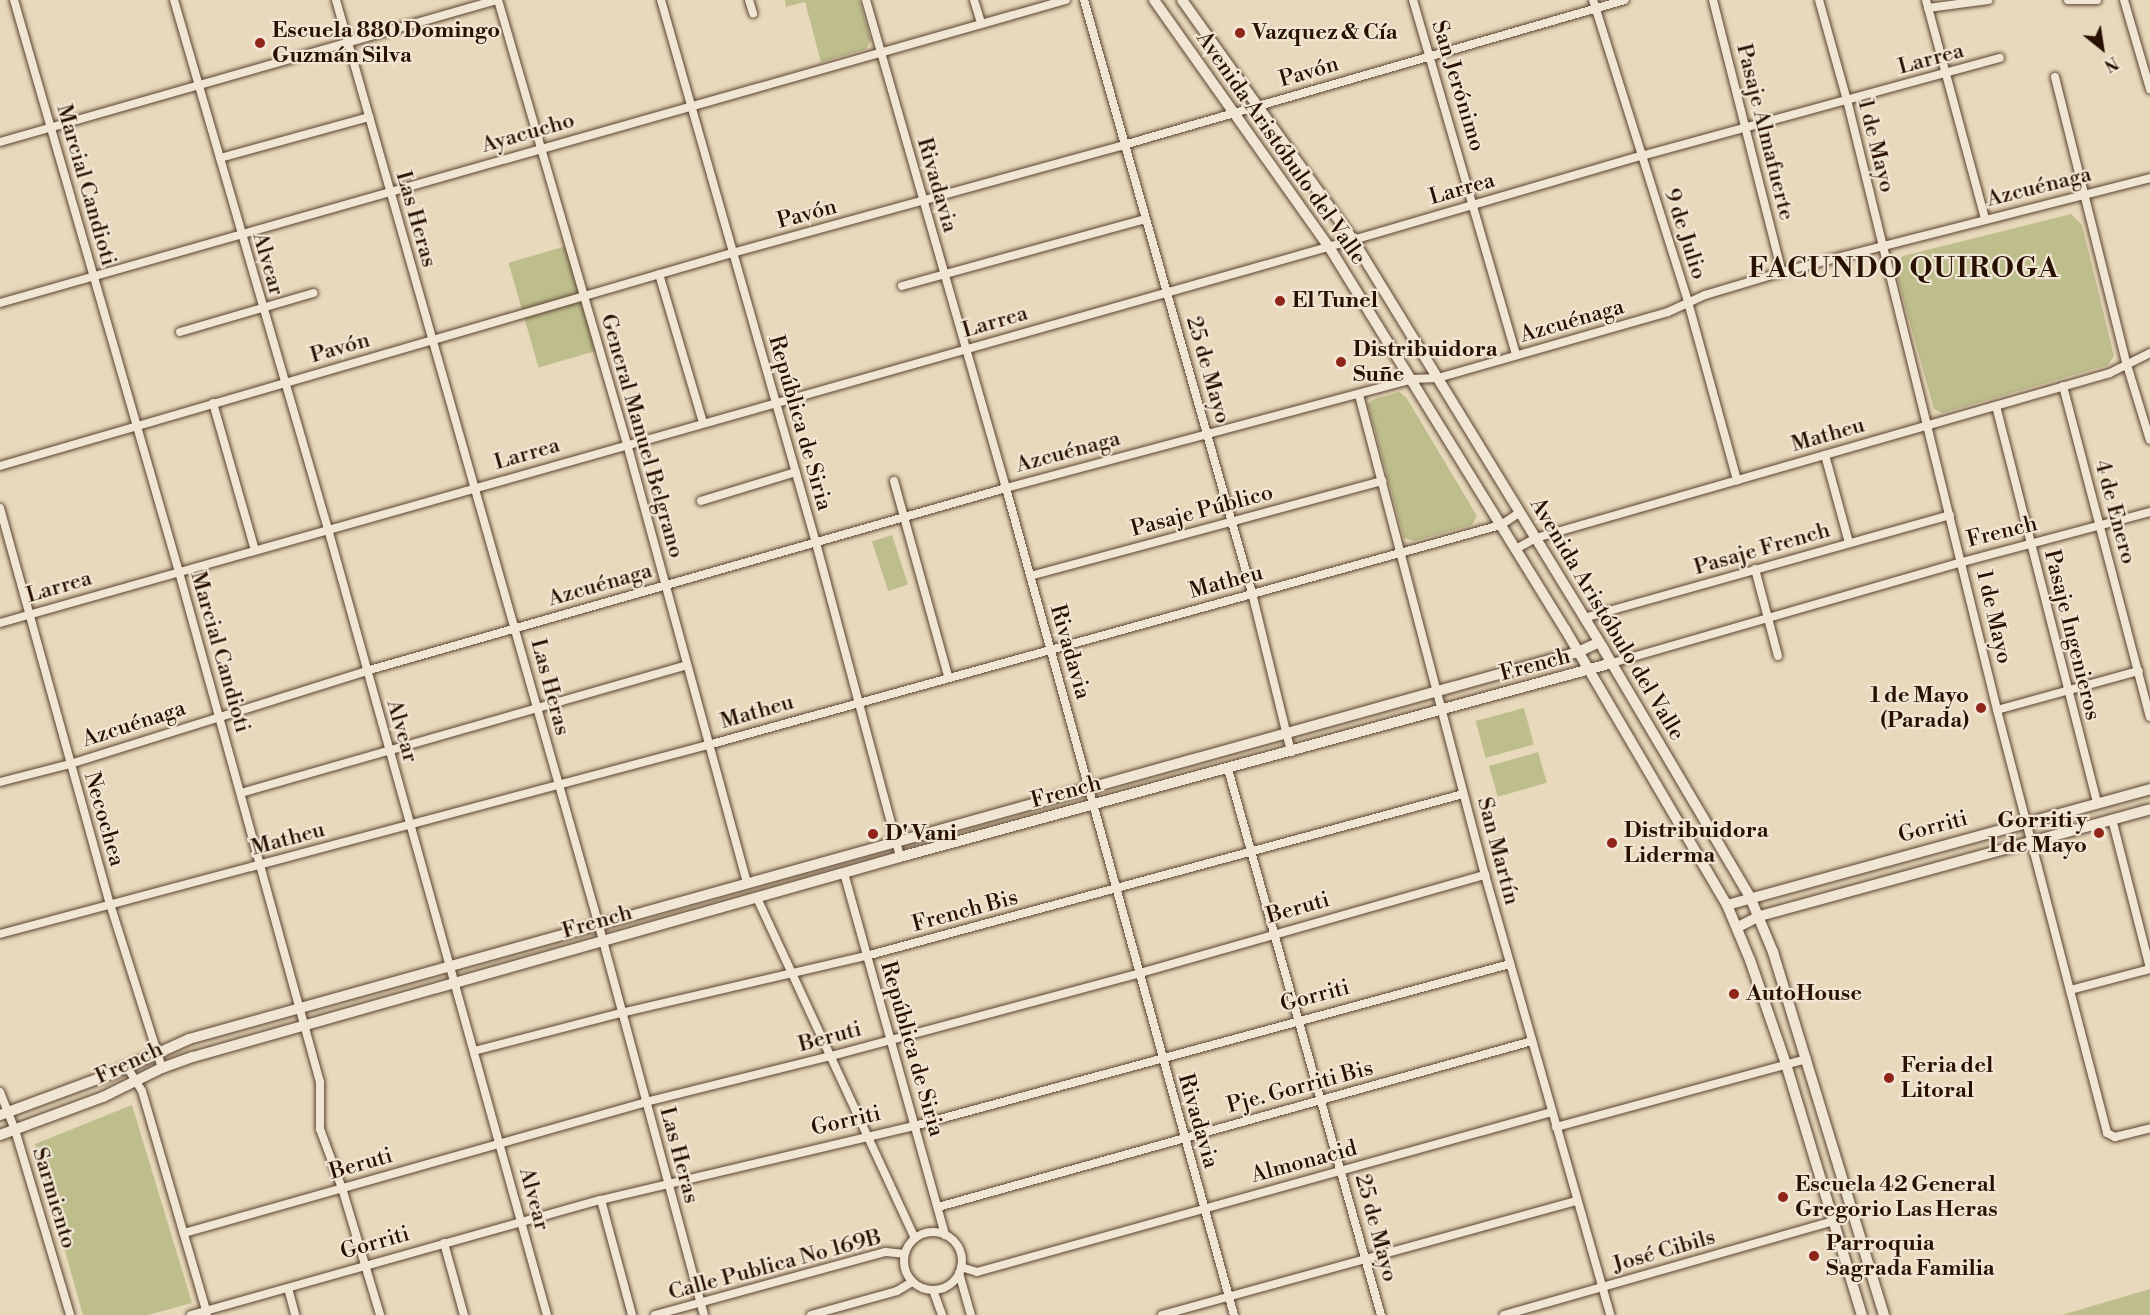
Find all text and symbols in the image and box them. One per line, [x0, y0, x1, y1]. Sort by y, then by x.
place label: Escuela 880 Domingo Guzmán Silva [272, 17, 500, 68]
street label: San Jerónimo [1426, 17, 1490, 155]
north arrow [2072, 18, 2132, 78]
place label: Vazquez & Cía [1252, 20, 1398, 46]
street label: Avenida Aristóbulo del Valle [1190, 26, 1372, 270]
marker: Vazquez & Cía [1233, 26, 1247, 40]
marker: Escuela 880 Domingo Guzmán Silva [253, 36, 267, 50]
street label: Larrea [1895, 38, 1967, 80]
street label: Pasaje Almafuerte [1730, 41, 1800, 223]
street label: Pavón [1276, 51, 1342, 93]
text: N [2101, 52, 2121, 75]
street label: 1 de Mayo [1852, 97, 1900, 195]
street label: Marcial Candioti [50, 101, 122, 269]
street label: Ayacucho [478, 107, 578, 159]
street label: Rivadavia [911, 135, 963, 235]
street label: Azcuénaga [1984, 161, 2094, 213]
street label: Larrea [1426, 167, 1498, 211]
street label: Las Heras [390, 168, 442, 270]
street label: 9 de Julio [1658, 185, 1712, 283]
street label: Pavón [774, 193, 840, 235]
street label: Alvear [246, 230, 290, 298]
district label: FACUNDO QUIROGA [1748, 252, 2060, 286]
place label: El Tunel [1292, 288, 1378, 314]
marker: El Tunel [1273, 294, 1287, 308]
street label: Azcuénaga [1517, 294, 1627, 348]
street label: Larrea [959, 300, 1031, 344]
street label: General Manuel Belgrano [595, 311, 689, 561]
street label: 25 de Mayo [1180, 313, 1236, 427]
street label: Pavón [307, 327, 373, 369]
street label: República de Siria [762, 332, 838, 514]
place label: Distribuidora Suñe [1353, 336, 1498, 388]
marker: Distribuidora Suñe [1334, 355, 1348, 369]
street label: Matheu [1788, 412, 1868, 458]
street label: Azcuénaga [1013, 425, 1123, 479]
street label: Larrea [491, 432, 563, 476]
street label: 4 de Enero [2088, 457, 2142, 567]
street label: Pasaje Público [1128, 479, 1276, 543]
street label: Avenida Aristóbulo del Valle [1524, 493, 1690, 745]
street label: French [1964, 511, 2040, 553]
street label: Pasaje French [1691, 517, 1833, 581]
street label: Pasaje Ingenieros [2038, 547, 2106, 723]
street label: Azcuénaga [545, 558, 655, 612]
street label: Matheu [1186, 559, 1266, 605]
street label: Larrea [23, 565, 95, 609]
street label: Marcial Candioti [184, 568, 256, 736]
street label: 1 de Mayo [1970, 568, 2018, 666]
street label: Rivadavia [1044, 602, 1096, 702]
street label: Las Heras [524, 636, 576, 738]
street label: French [1497, 643, 1573, 687]
place label: 1 de Mayo (Parada) [1870, 682, 1969, 734]
street label: Matheu [717, 689, 797, 735]
street label: Azcuénaga [79, 695, 189, 753]
street label: Alvear [380, 697, 424, 765]
marker: 1 de Mayo (Parada) [1974, 701, 1988, 715]
street label: Necochea [78, 769, 130, 869]
street label: French [1028, 770, 1104, 814]
street label: San Martín [1471, 794, 1525, 908]
street label: Gorriti [1896, 805, 1970, 849]
place label: Gorriti y 1 de Mayo [1988, 807, 2087, 858]
street label: Matheu [248, 816, 328, 862]
place label: Distribuidora Liderma [1624, 817, 1769, 868]
place label: D' Vani [885, 821, 957, 847]
marker: Gorriti y 1 de Mayo [2092, 826, 2106, 840]
marker: D' Vani [866, 827, 880, 841]
marker: Distribuidora Liderma [1605, 836, 1619, 850]
street label: French Bis [909, 884, 1021, 938]
street label: Beruti [1263, 886, 1333, 930]
street label: French [559, 899, 635, 945]
street label: República de Siria [874, 958, 950, 1140]
street label: Gorriti [1278, 974, 1352, 1018]
place label: AutoHouse [1746, 981, 1862, 1007]
marker: AutoHouse [1727, 987, 1741, 1001]
street label: Beruti [796, 1016, 864, 1058]
street label: French [91, 1036, 167, 1090]
place label: Feria del Litoral [1901, 1052, 1993, 1104]
street label: Pje. Gorriti Bis [1224, 1055, 1376, 1119]
street label: Rivadavia [1172, 1071, 1224, 1171]
marker: Feria del Litoral [1882, 1071, 1896, 1085]
street label: Gorriti [809, 1100, 883, 1142]
street label: Las Heras [653, 1104, 705, 1206]
street label: Almonacid [1248, 1135, 1360, 1189]
street label: Beruti [326, 1142, 396, 1186]
street label: Sarmiento [26, 1144, 82, 1252]
street label: Alvear [513, 1165, 555, 1233]
street label: 25 de Mayo [1349, 1171, 1403, 1285]
place label: Escuela 42 General Gregorio Las Heras [1795, 1171, 1998, 1222]
marker: Escuela 42 General Gregorio Las Heras [1776, 1190, 1790, 1204]
street label: Gorriti [337, 1221, 413, 1265]
street label: Calle Publica No 169B [666, 1224, 884, 1306]
street label: José Cibils [1610, 1224, 1718, 1278]
place label: Parroquia Sagrada Familia [1826, 1230, 1995, 1282]
marker: Parroquia Sagrada Familia [1807, 1249, 1821, 1263]

